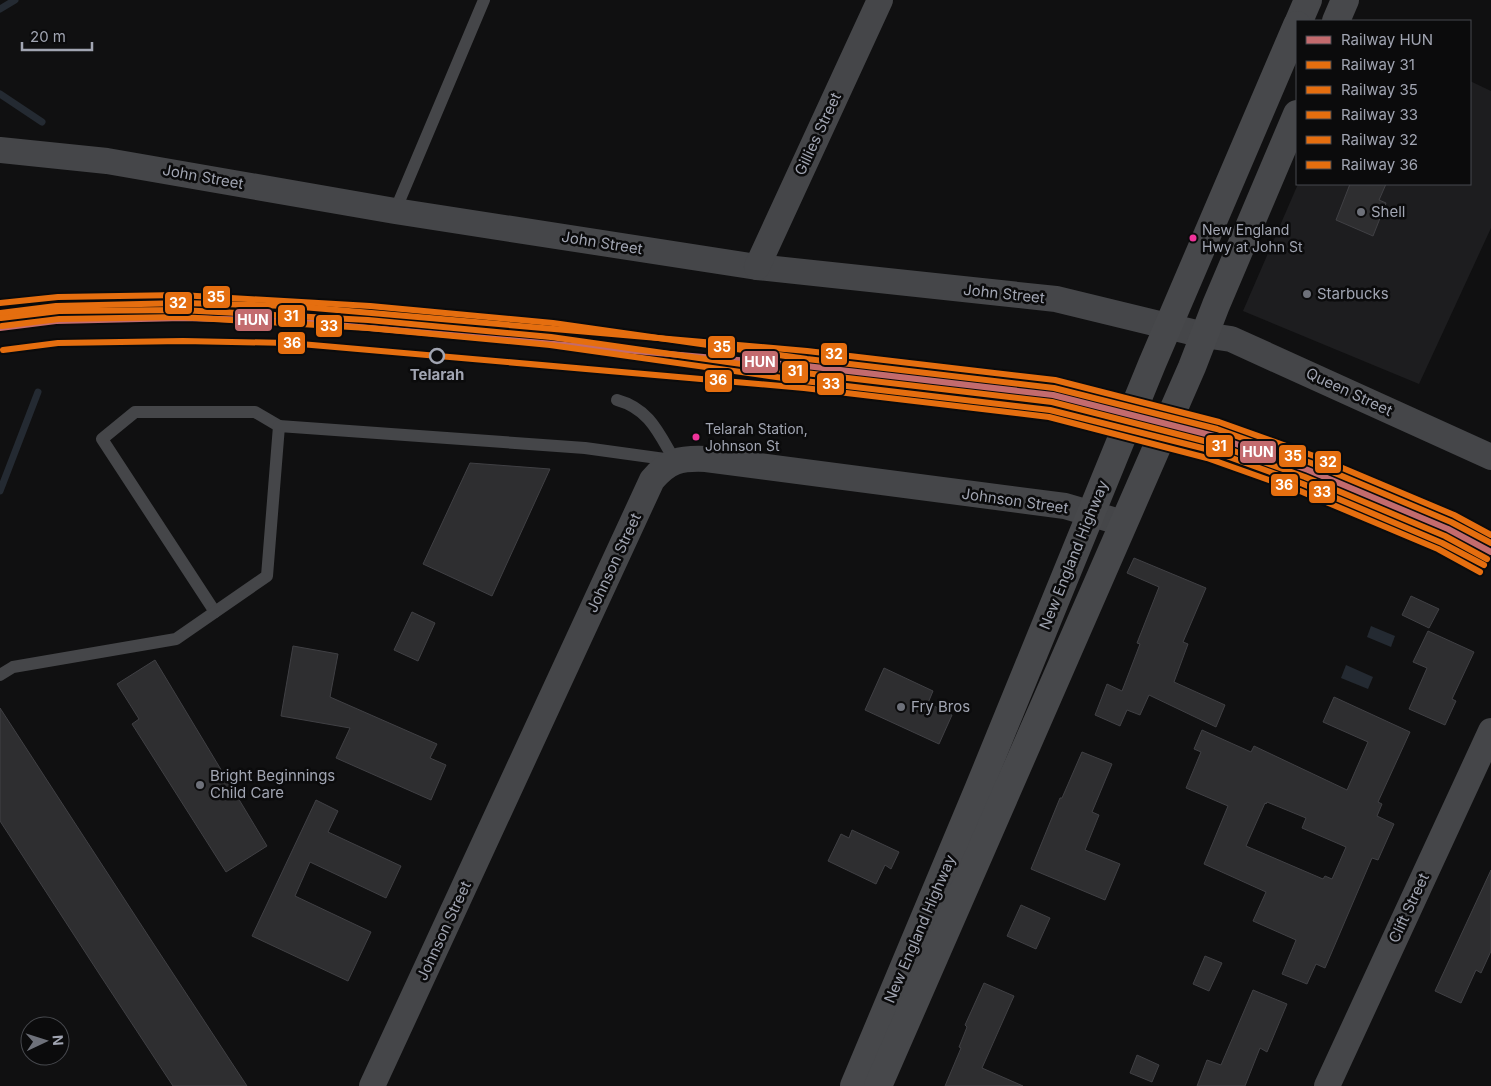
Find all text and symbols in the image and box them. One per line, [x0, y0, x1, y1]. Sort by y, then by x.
scale bar [22, 20, 92, 52]
legend [1296, 20, 1471, 185]
text: 20 m [30, 27, 66, 46]
text: Railway HUN [1341, 30, 1433, 49]
text: Railway 31 [1341, 55, 1415, 74]
text: Railway 35 [1341, 80, 1418, 99]
street label: Gillies Street [790, 89, 845, 178]
text: Railway 33 [1341, 105, 1418, 124]
text: Railway 32 [1341, 130, 1418, 149]
text: Railway 36 [1341, 155, 1418, 174]
street label: John Street [161, 160, 245, 193]
place label: Shell [1371, 202, 1406, 221]
marker: Shell [1355, 206, 1367, 218]
place label: New England Hwy at John St [1202, 221, 1303, 255]
street label: John Street [560, 227, 644, 258]
marker: New England Hwy at John St [1188, 233, 1198, 243]
street label: John Street [962, 280, 1046, 307]
place label: Starbucks [1317, 284, 1389, 303]
line badge: 35 [202, 285, 231, 309]
text: 35 [207, 288, 225, 305]
marker: Starbucks [1301, 288, 1313, 300]
line badge: 32 [164, 291, 193, 315]
text: 32 [169, 294, 187, 311]
line badge: 31 [277, 304, 306, 328]
text: 31 [283, 307, 299, 324]
line badge: HUN [234, 308, 273, 332]
text: HUN [237, 311, 269, 328]
line badge: 33 [315, 314, 343, 338]
text: 33 [320, 317, 338, 334]
line badge: 36 [277, 331, 306, 355]
text: 36 [283, 334, 301, 351]
line badge: 35 [707, 335, 736, 359]
text: 35 [713, 338, 731, 355]
line badge: 32 [820, 342, 848, 366]
text: 32 [825, 345, 843, 362]
marker: Telarah [429, 348, 445, 364]
line badge: HUN [741, 350, 779, 374]
text: HUN [744, 353, 776, 370]
line badge: 31 [781, 360, 809, 384]
text: 31 [787, 362, 803, 379]
street label: Queen Street [1303, 363, 1396, 420]
place label: Telarah [410, 365, 464, 384]
line badge: 36 [704, 369, 733, 393]
text: 36 [709, 371, 727, 388]
line badge: 33 [816, 372, 845, 396]
text: 33 [822, 375, 840, 392]
place label: Telarah Station, Johnson St [705, 420, 808, 454]
marker: Telarah Station, Johnson St [691, 432, 701, 442]
line badge: 31 [1205, 434, 1234, 458]
text: 31 [1211, 437, 1227, 454]
line badge: HUN [1239, 440, 1277, 464]
text: HUN [1242, 443, 1274, 460]
line badge: 35 [1278, 444, 1307, 468]
text: 35 [1284, 447, 1302, 464]
line badge: 32 [1314, 450, 1342, 474]
text: 32 [1319, 453, 1337, 470]
line badge: 36 [1270, 473, 1299, 497]
text: 36 [1275, 476, 1293, 493]
street label: New England Highway [1035, 477, 1112, 632]
line badge: 33 [1308, 480, 1336, 504]
text: 33 [1313, 483, 1331, 500]
street label: Johnson Street [960, 484, 1070, 517]
street label: Johnson Street [582, 510, 645, 616]
place label: Fry Bros [911, 697, 970, 716]
marker: Fry Bros [895, 701, 907, 713]
place label: Bright Beginnings Child Care [210, 766, 335, 802]
marker: Bright Beginnings Child Care [194, 779, 206, 791]
street label: New England Highway [880, 851, 960, 1006]
street label: Clift Street [1384, 870, 1433, 946]
street label: Johnson Street [412, 878, 475, 984]
north arrow [20, 1016, 70, 1066]
text: N [50, 1034, 67, 1046]

